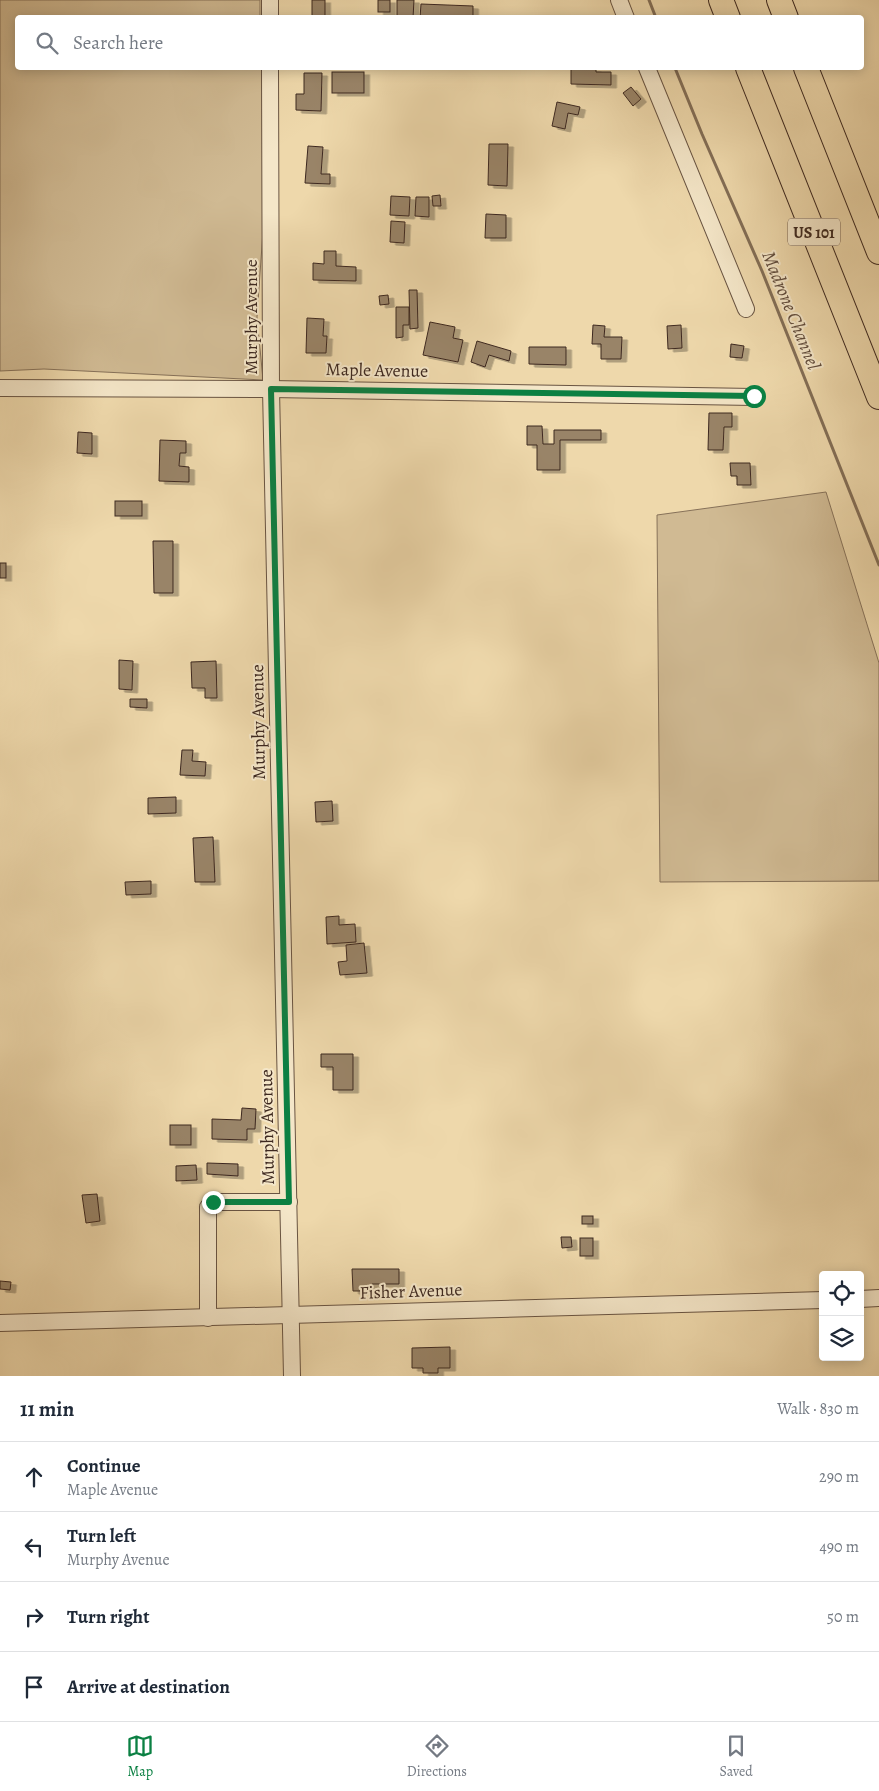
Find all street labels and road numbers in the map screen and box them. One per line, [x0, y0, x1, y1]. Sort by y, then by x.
road number: US 101 [788, 218, 840, 246]
street label: Murphy Avenue [239, 259, 263, 375]
street label: Maple Avenue [326, 357, 428, 383]
street label: Murphy Avenue [245, 664, 271, 780]
street label: Murphy Avenue [254, 1069, 280, 1185]
street label: Fisher Avenue [359, 1277, 463, 1305]

